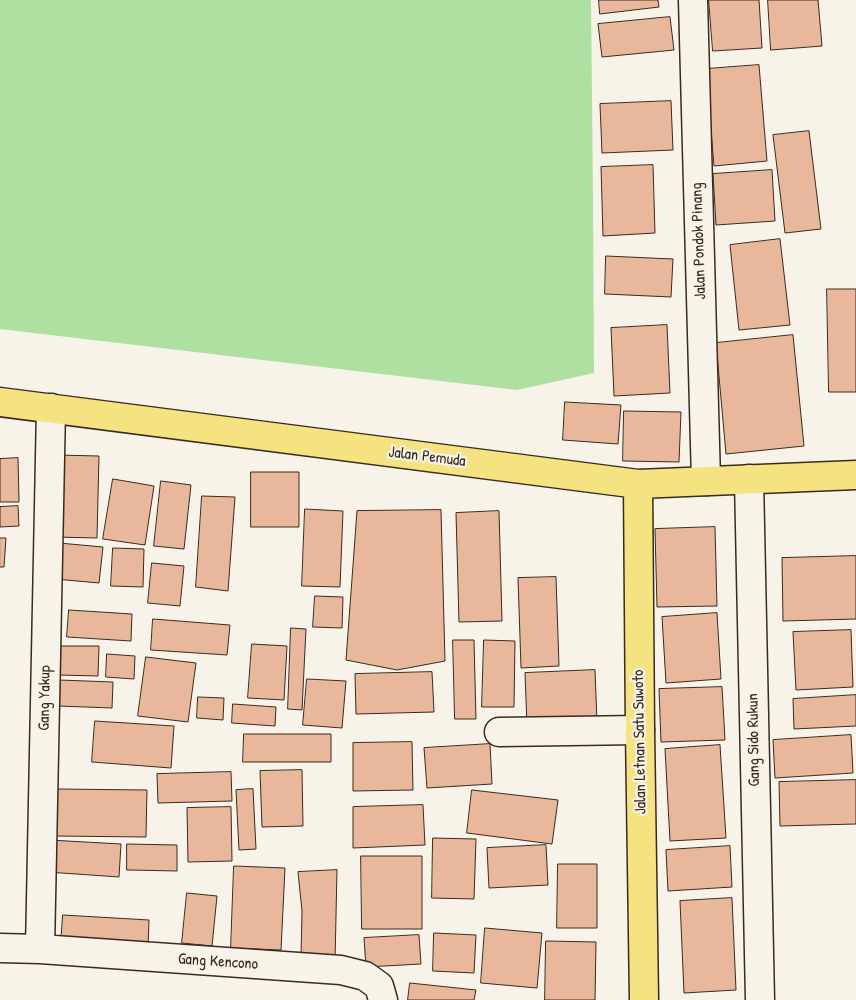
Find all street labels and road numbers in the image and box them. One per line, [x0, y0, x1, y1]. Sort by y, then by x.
street label: Jalan Pondok Pinang [687, 182, 711, 300]
street label: Jalan Pemuda [387, 443, 467, 471]
street label: Gang Yakup [35, 665, 55, 731]
street label: Jalan Letnan Satu Suwoto [629, 670, 651, 814]
street label: Gang Sido Rukun [744, 693, 764, 787]
street label: Gang Kencono [177, 950, 259, 974]

